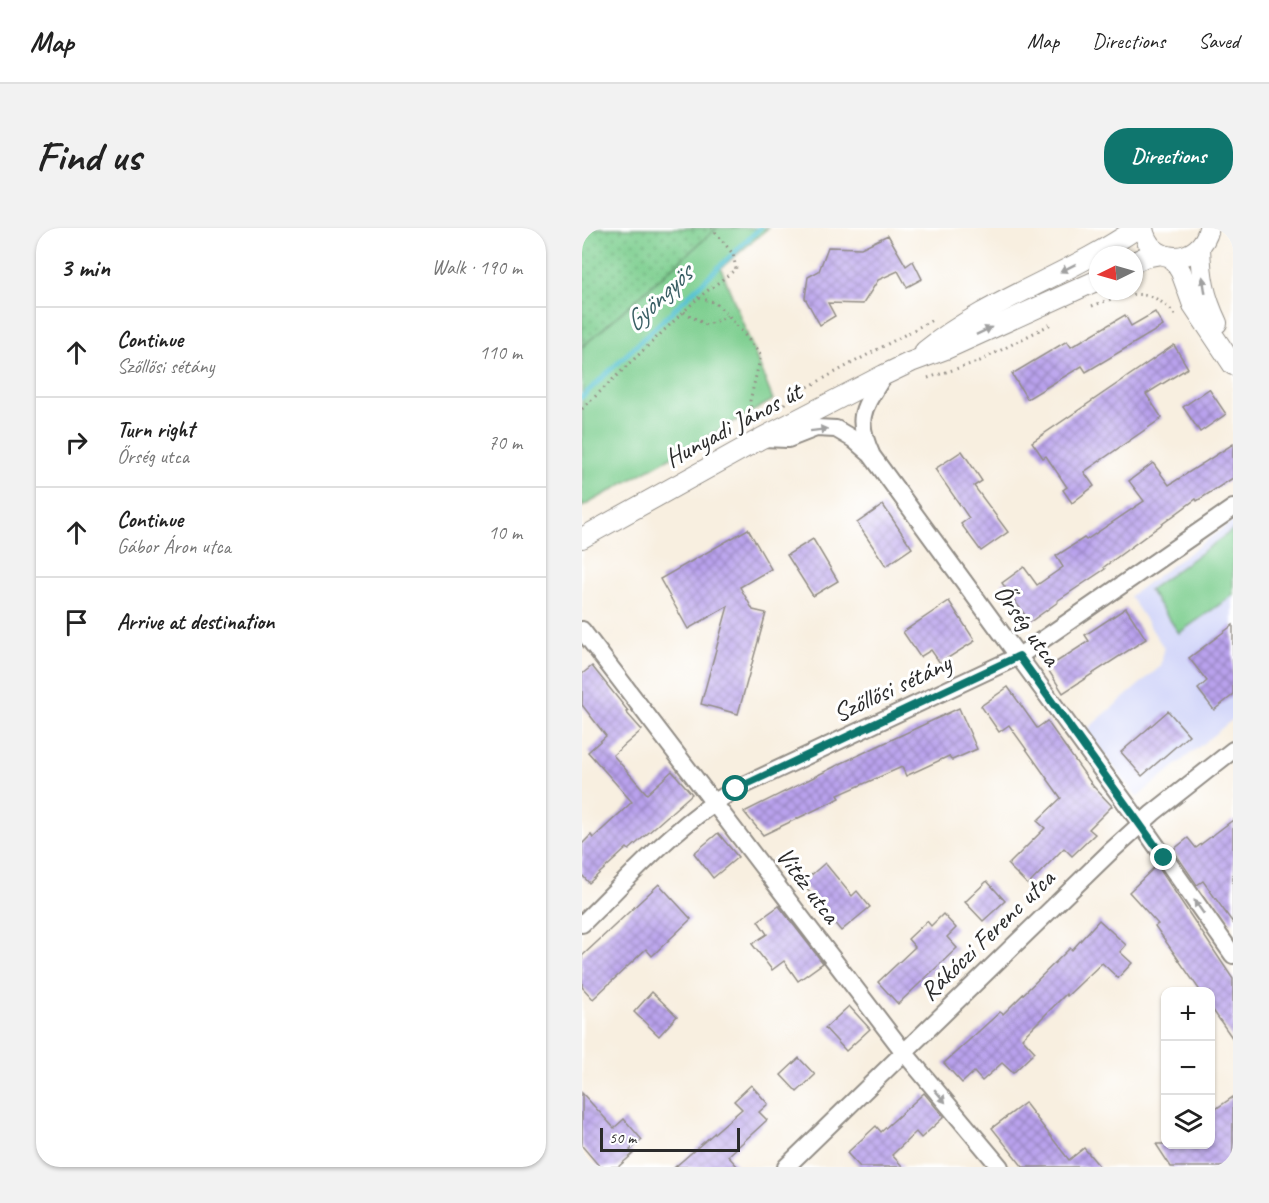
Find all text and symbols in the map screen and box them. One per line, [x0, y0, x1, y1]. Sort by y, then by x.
text: Map [30, 24, 73, 59]
text: Map [1027, 28, 1059, 54]
text: Directions [1092, 28, 1165, 54]
text: Saved [1198, 28, 1239, 54]
button: Directions [1104, 128, 1233, 184]
text: Find us [36, 130, 141, 183]
north arrow [1089, 246, 1143, 300]
text: 3 min [60, 251, 110, 284]
water label: Gyöngyös [617, 254, 703, 339]
text: Walk · 190 m [432, 255, 522, 280]
one-way arrow [1060, 263, 1077, 273]
one-way arrow [1199, 276, 1208, 295]
text: Continue [117, 326, 183, 354]
one-way arrow [975, 326, 992, 336]
icon: ahead [60, 336, 93, 369]
text: 110 m [479, 340, 522, 365]
text: Szőllősi sétány [117, 354, 214, 379]
street label: Hunyadi János út [659, 374, 809, 475]
text: Turn right [117, 416, 194, 444]
one-way arrow [809, 425, 828, 434]
icon: right [60, 426, 93, 459]
text: 70 m [488, 430, 522, 455]
text: Őrség utca [117, 444, 189, 469]
text: Continue [117, 506, 183, 534]
icon: ahead [60, 516, 93, 549]
text: 10 m [488, 520, 522, 545]
text: Gábor Áron utca [117, 534, 231, 559]
street label: Őrség utca [986, 577, 1069, 674]
icon: arrive [60, 606, 93, 639]
text: Arrive at destination [117, 608, 274, 636]
street label: Szőllősi sétány [828, 645, 958, 730]
route start [722, 775, 748, 801]
street label: Vitéz utca [768, 840, 848, 931]
route end [1150, 844, 1176, 870]
street label: Rákóczi Ferenc utca [913, 861, 1063, 1008]
one-way arrow [1193, 899, 1205, 915]
map controls [1161, 987, 1215, 1149]
button: + [1161, 987, 1215, 1041]
button: − [1161, 1041, 1215, 1095]
one-way arrow [933, 1088, 946, 1103]
button: layers [1161, 1095, 1215, 1149]
scale bar [600, 1125, 740, 1152]
text: 50 m [609, 1128, 636, 1148]

